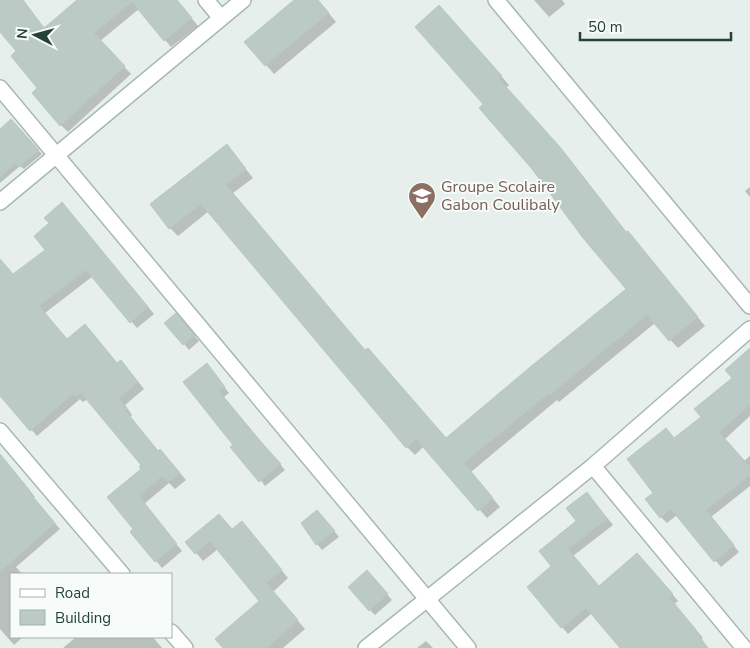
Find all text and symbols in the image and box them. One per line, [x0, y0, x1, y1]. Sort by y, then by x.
north arrow [10, 10, 60, 60]
scale bar [580, 10, 731, 42]
text: 50 m [588, 17, 623, 37]
text: N [13, 27, 33, 40]
place label: Groupe Scolaire Gabon Coulibaly [441, 176, 560, 216]
school or university icon: Groupe Scolaire Gabon Coulibaly [407, 181, 437, 220]
legend [10, 573, 172, 638]
text: Road [55, 583, 90, 603]
text: Building [55, 608, 111, 628]

